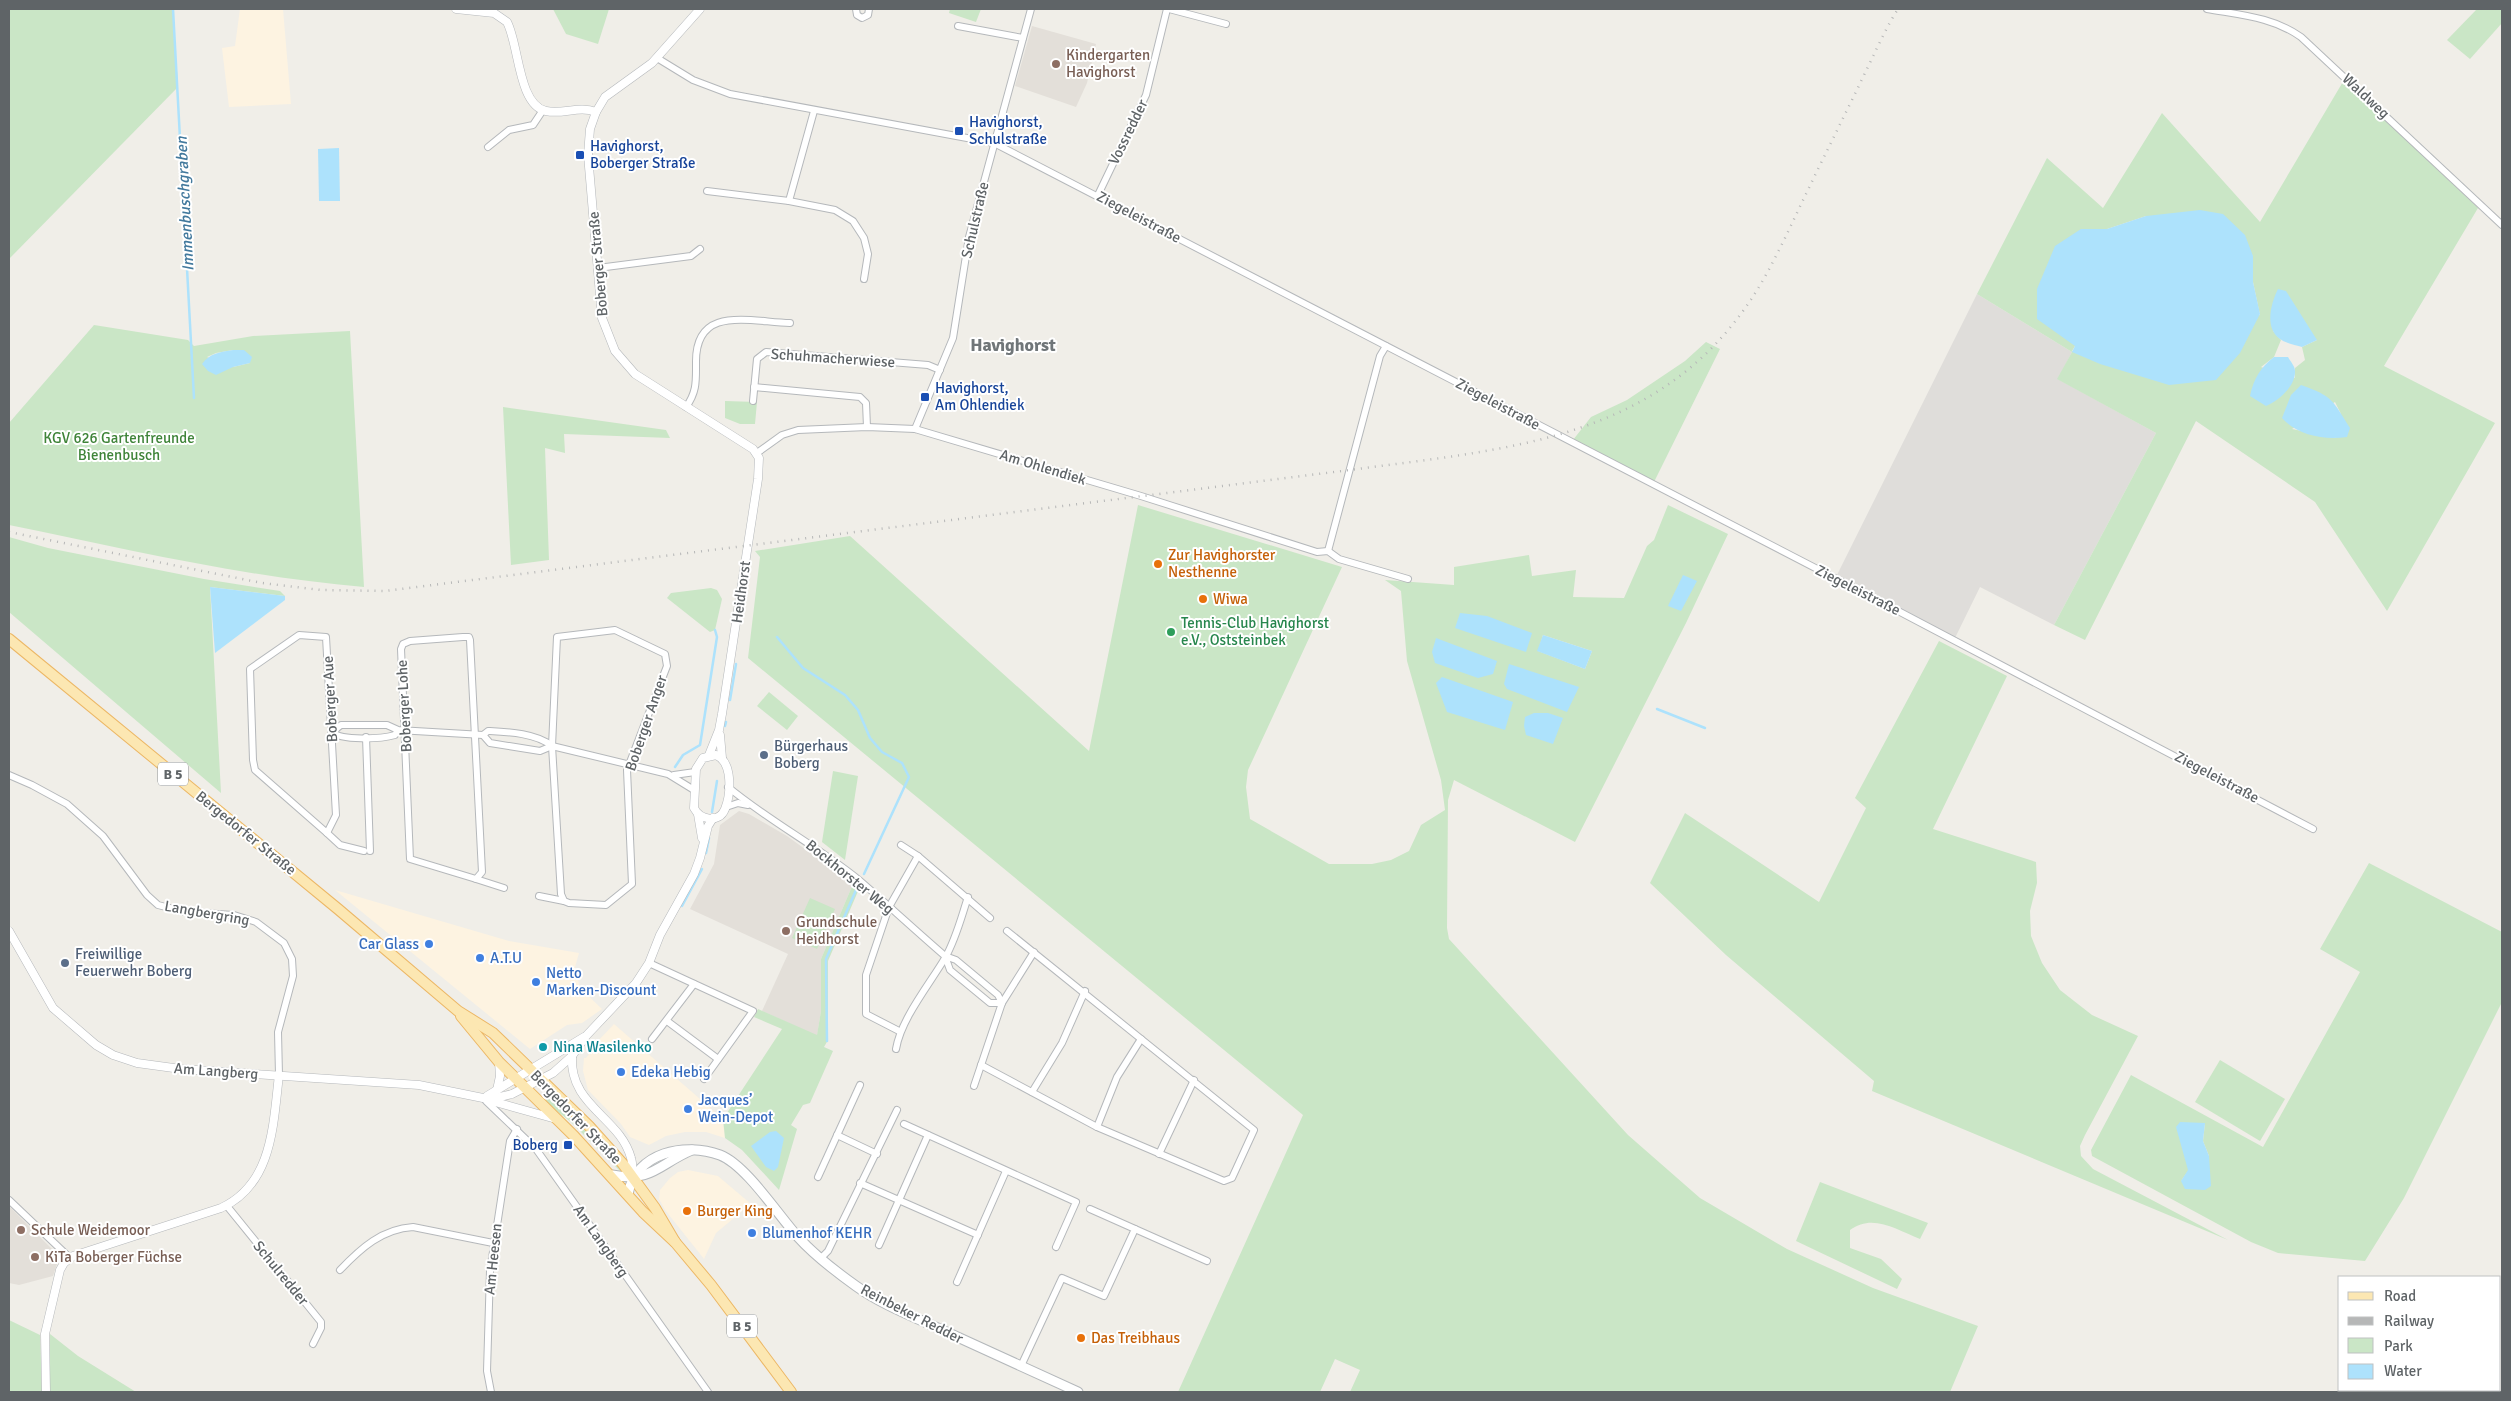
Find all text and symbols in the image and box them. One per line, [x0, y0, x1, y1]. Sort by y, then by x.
place label: Kindergarten Havighorst [1066, 46, 1150, 81]
marker: Kindergarten Havighorst [1050, 58, 1062, 70]
street label: Waldweg [2339, 70, 2393, 122]
street label: Vossredder [1104, 96, 1152, 168]
place label: Havighorst, Schulstraße [969, 113, 1047, 148]
marker: Havighorst, Schulstraße [953, 125, 965, 137]
water label: Immenbuschgraben [171, 135, 199, 272]
place label: Havighorst, Boberger Straße [590, 137, 695, 172]
marker: Havighorst, Boberger Straße [574, 149, 586, 161]
street label: Schulstraße [957, 180, 993, 260]
street label: Ziegeleistraße [1094, 187, 1184, 247]
street label: Boberger Straße [584, 211, 612, 317]
district label: Havighorst [970, 334, 1056, 356]
street label: Schuhmacherwiese [770, 345, 896, 371]
street label: Ziegeleistraße [1453, 374, 1543, 434]
place label: Havighorst, Am Ohlendiek [935, 379, 1025, 414]
marker: Havighorst, Am Ohlendiek [919, 391, 931, 403]
park label: KGV 626 Gartenfreunde Bienenbusch [43, 429, 195, 464]
street label: Am Ohlendiek [998, 445, 1089, 489]
place label: Zur Havighorster Nesthenne [1168, 546, 1276, 581]
marker: Zur Havighorster Nesthenne [1152, 558, 1164, 570]
street label: Heidhorst [728, 560, 754, 624]
street label: Ziegeleistraße [1812, 561, 1904, 619]
place label: Wiwa [1213, 590, 1248, 608]
marker: Wiwa [1197, 593, 1209, 605]
place label: Tennis-Club Havighorst e.V., Oststeinbek [1181, 614, 1329, 649]
marker: Tennis-Club Havighorst e.V., Oststeinbek [1165, 626, 1177, 638]
street label: Boberger Aue [319, 655, 341, 743]
street label: Boberger Lohe [393, 659, 415, 753]
street label: Boberger Anger [621, 672, 671, 773]
place label: Bürgerhaus Boberg [774, 737, 849, 772]
street label: Ziegeleistraße [2172, 747, 2262, 807]
marker: Bürgerhaus Boberg [758, 749, 770, 761]
road number: B 5 [158, 762, 188, 786]
street label: Bergedorfer Straße [192, 787, 300, 879]
street label: Bockhorster Weg [802, 836, 898, 918]
street label: Langbergring [163, 897, 251, 929]
place label: Grundschule Heidhorst [796, 913, 877, 948]
marker: Grundschule Heidhorst [780, 925, 792, 937]
place label: Car Glass [359, 935, 419, 953]
marker: Car Glass [423, 938, 435, 950]
place label: Freiwillige Feuerwehr Boberg [75, 945, 192, 980]
place label: A.T.U [490, 949, 522, 967]
marker: A.T.U [474, 952, 486, 964]
marker: Freiwillige Feuerwehr Boberg [59, 957, 71, 969]
place label: Netto Marken-Discount [546, 964, 656, 999]
marker: Netto Marken-Discount [530, 976, 542, 988]
place label: Nina Wasilenko [553, 1038, 652, 1056]
marker: Nina Wasilenko [537, 1041, 549, 1053]
street label: Am Langberg [173, 1059, 259, 1083]
place label: Edeka Hebig [631, 1063, 711, 1081]
street label: Bergedorfer Straße [527, 1066, 625, 1168]
marker: Edeka Hebig [615, 1066, 627, 1078]
place label: Jacques’ Wein-Depot [698, 1091, 773, 1126]
marker: Jacques’ Wein-Depot [682, 1103, 694, 1115]
place label: Boberg [512, 1136, 558, 1154]
marker: Boberg [562, 1139, 574, 1151]
street label: Am Langberg [569, 1201, 633, 1281]
place label: Burger King [697, 1202, 773, 1220]
marker: Burger King [681, 1205, 693, 1217]
place label: Schule Weidemoor [31, 1221, 151, 1239]
street label: Am Heesen [480, 1222, 506, 1296]
marker: Schule Weidemoor [15, 1224, 27, 1236]
place label: Blumenhof KEHR [762, 1224, 872, 1242]
marker: Blumenhof KEHR [746, 1227, 758, 1239]
street label: Schulredder [250, 1237, 313, 1309]
place label: KiTa Boberger Füchse [45, 1248, 182, 1266]
marker: KiTa Boberger Füchse [29, 1251, 41, 1263]
legend [2338, 1276, 2501, 1391]
street label: Reinbeker Redder [858, 1280, 967, 1348]
text: Road [2384, 1287, 2416, 1305]
text: Railway [2384, 1312, 2434, 1330]
road number: B 5 [727, 1314, 757, 1338]
place label: Das Treibhaus [1091, 1329, 1180, 1347]
marker: Das Treibhaus [1075, 1332, 1087, 1344]
text: Park [2384, 1337, 2413, 1355]
text: Water [2384, 1362, 2422, 1380]

